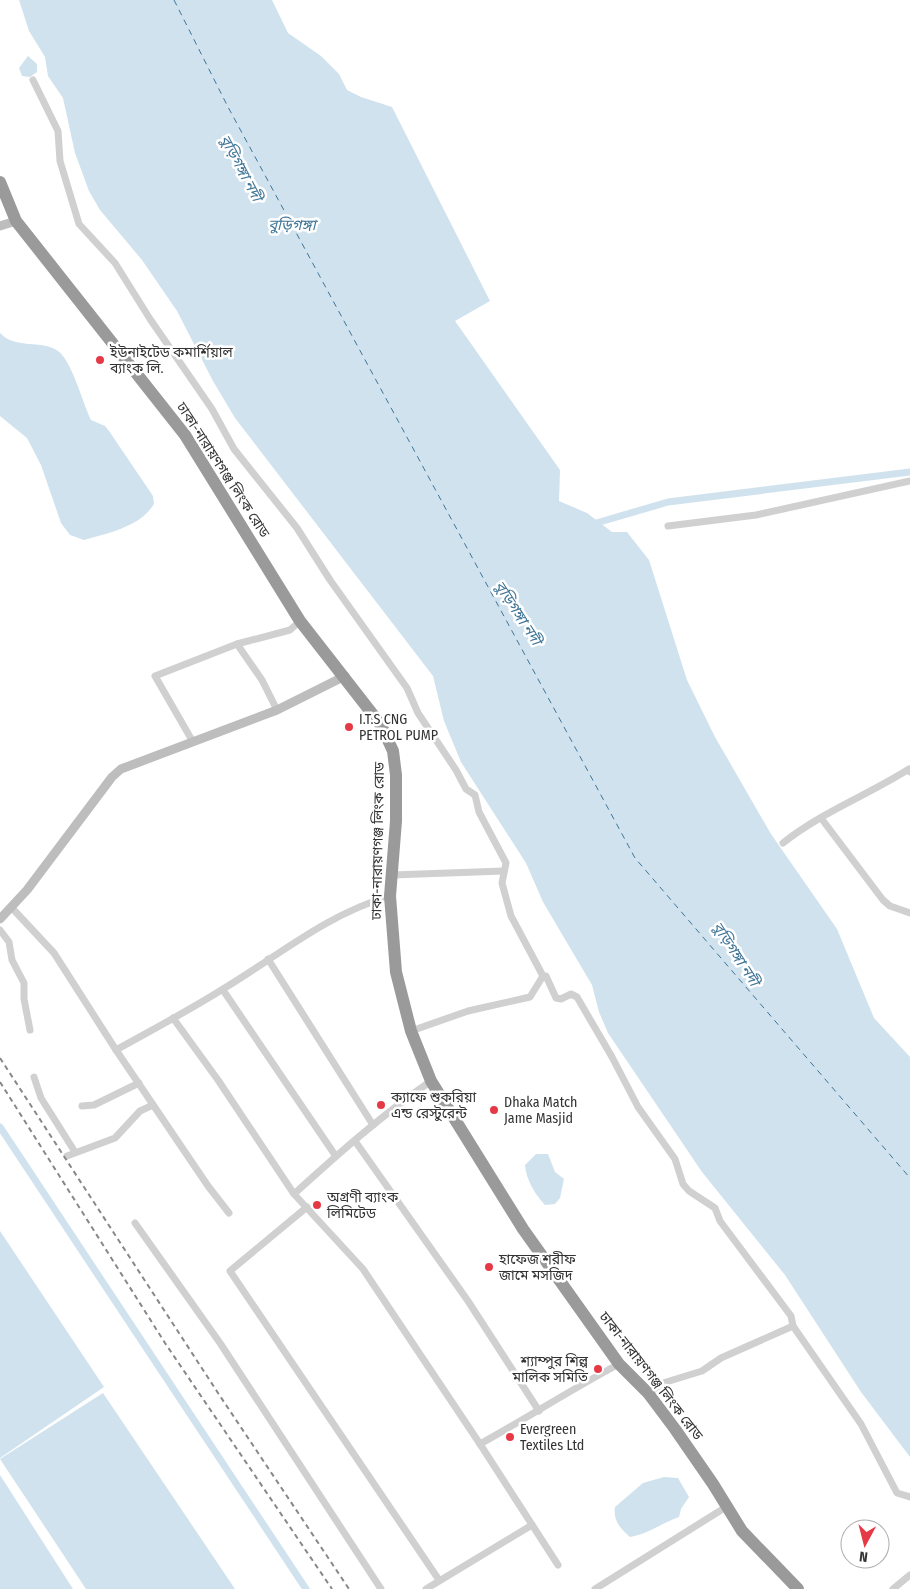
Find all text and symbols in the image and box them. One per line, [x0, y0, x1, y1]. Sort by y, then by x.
water label: বুড়িগঙ্গা নদী [216, 132, 267, 207]
water label: বুড়িগঙ্গা [268, 216, 319, 234]
place label: ইউনাইটেড কমার্শিয়াল ব্যাংক লি. [109, 343, 233, 377]
marker: ইউনাইটেড কমার্শিয়াল ব্যাংক লি. [94, 354, 106, 366]
street label: ঢাকা-নারায়ণগঞ্জ লিংক রোড [172, 398, 274, 542]
water label: বুড়িগঙ্গা নদী [491, 578, 547, 651]
place label: I.T.S CNG PETROL PUMP [359, 711, 438, 744]
marker: I.T.S CNG PETROL PUMP [343, 721, 355, 733]
street label: ঢাকা-নারায়ণগঞ্জ লিংক রোড [368, 761, 388, 921]
water label: বুড়িগঙ্গা নদী [709, 919, 765, 992]
place label: ক্যাফে শুকরিয়া এন্ড রেস্টুরেন্ট [390, 1089, 477, 1122]
place label: Dhaka Match Jame Masjid [504, 1094, 577, 1127]
marker: ক্যাফে শুকরিয়া এন্ড রেস্টুরেন্ট [375, 1099, 387, 1111]
marker: Dhaka Match Jame Masjid [488, 1104, 500, 1116]
place label: অগ্রণী ব্যাংক লিমিটেড [326, 1189, 399, 1222]
marker: অগ্রণী ব্যাংক লিমিটেড [311, 1199, 323, 1211]
place label: হাফেজ শরীফ জামে মসজিদ [498, 1251, 576, 1284]
marker: হাফেজ শরীফ জামে মসজিদ [483, 1261, 495, 1273]
street label: ঢাকা-নারায়ণগঞ্জ লিংক রোড [595, 1308, 707, 1444]
place label: শ্যাম্পুর শিল্প মালিক সমিতি [512, 1353, 589, 1386]
marker: শ্যাম্পুর শিল্প মালিক সমিতি [592, 1363, 604, 1375]
place label: Evergreen Textiles Ltd [520, 1421, 584, 1454]
marker: Evergreen Textiles Ltd [504, 1431, 516, 1443]
north arrow [840, 1519, 890, 1569]
text: N [858, 1547, 869, 1565]

